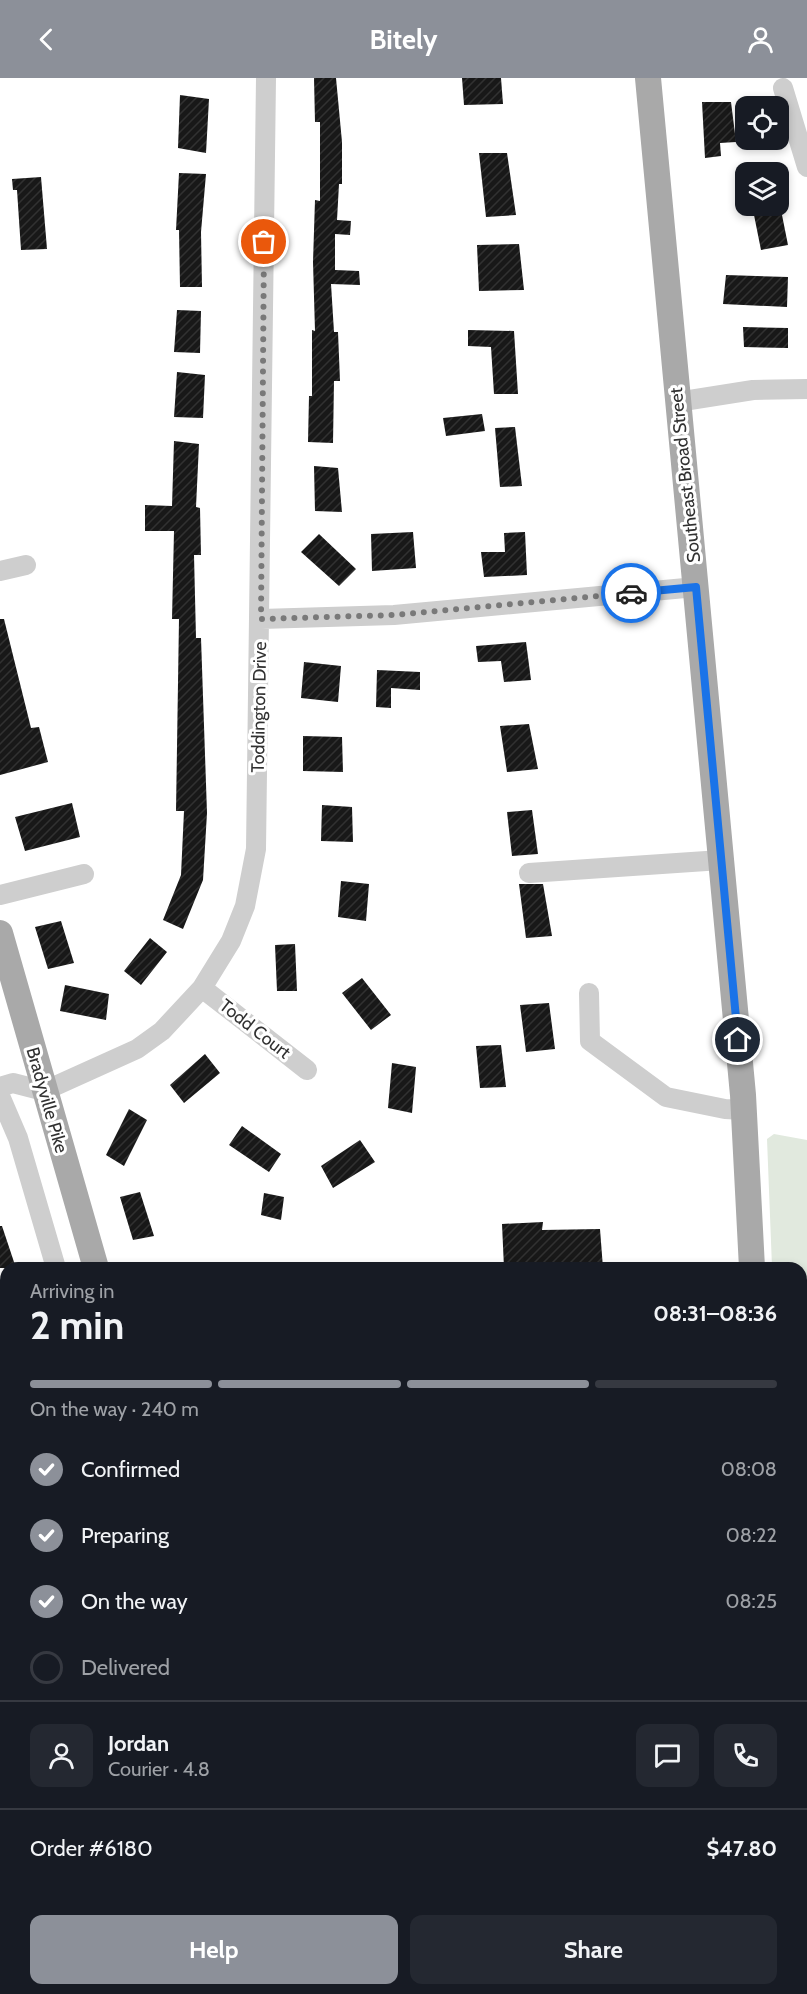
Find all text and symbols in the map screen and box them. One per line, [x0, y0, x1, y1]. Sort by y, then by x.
icon: back [30, 23, 63, 56]
text: Bitely [370, 23, 437, 56]
icon: person [744, 23, 777, 56]
map controls [735, 96, 789, 216]
button: locate [735, 96, 789, 150]
button: layers [735, 162, 789, 216]
pin [238, 216, 289, 267]
icon: bag [247, 225, 280, 258]
street label: Southeast Broad Street [665, 386, 705, 564]
courier [601, 563, 661, 623]
icon: car [615, 577, 648, 610]
street label: Toddington Drive [247, 641, 271, 773]
street label: Todd Court [215, 994, 295, 1064]
pin [712, 1014, 763, 1065]
icon: home [721, 1023, 754, 1056]
street label: Bradyville Pike [21, 1045, 73, 1155]
text: Arriving in [30, 1279, 114, 1303]
text: 08:31–08:36 [653, 1300, 777, 1327]
text: 2 min [30, 1301, 124, 1349]
text: On the way · 240 m [30, 1397, 199, 1421]
icon: check [30, 1453, 63, 1486]
text: Confirmed [81, 1456, 180, 1483]
text: 08:08 [721, 1457, 777, 1481]
icon: check [30, 1519, 63, 1552]
text: Preparing [81, 1522, 169, 1549]
text: 08:22 [726, 1523, 777, 1547]
icon: check [30, 1585, 63, 1618]
text: On the way [81, 1588, 188, 1615]
text: 08:25 [725, 1589, 777, 1613]
text: Delivered [81, 1654, 170, 1681]
button: person [30, 1724, 93, 1787]
button: chat [636, 1724, 699, 1787]
button: phone [714, 1724, 777, 1787]
text: Jordan [108, 1730, 169, 1757]
text: Courier · 4.8 [108, 1757, 210, 1781]
text: Order #6180 [30, 1835, 153, 1862]
text: $47.80 [706, 1835, 777, 1862]
button: Help [30, 1915, 398, 1984]
button: Share [410, 1915, 777, 1984]

